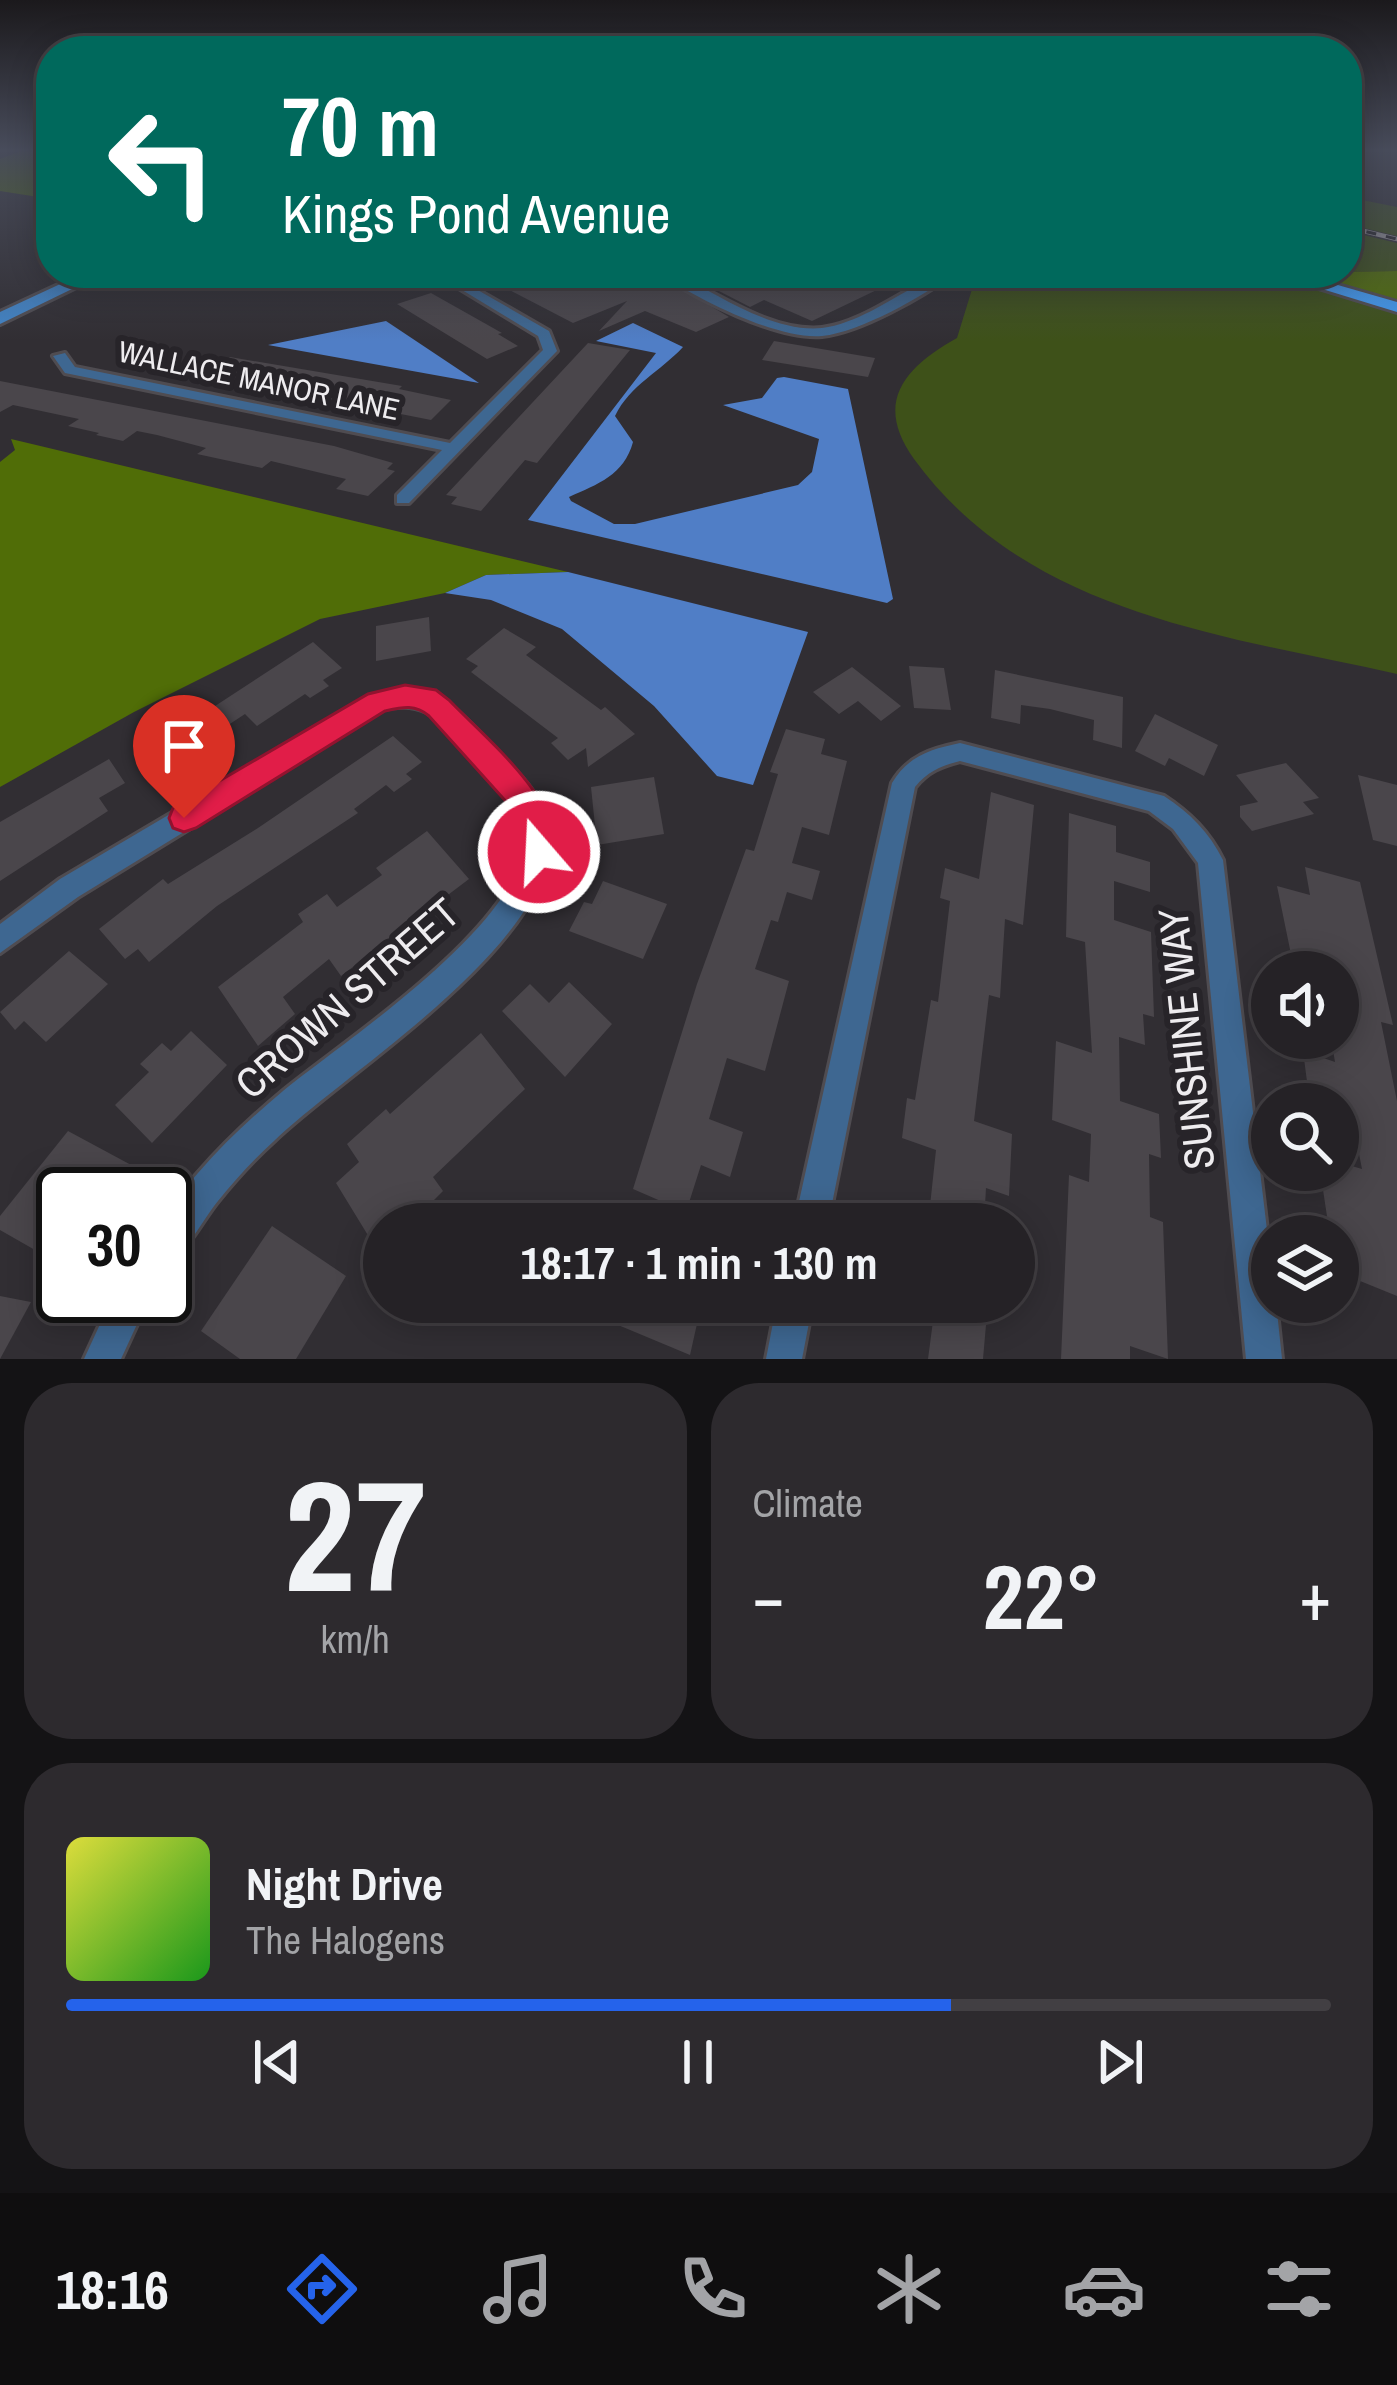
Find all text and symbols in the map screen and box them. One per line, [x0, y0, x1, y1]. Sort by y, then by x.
text: 70 m [282, 69, 439, 182]
icon: left [84, 84, 240, 240]
text: Kings Pond Avenue [282, 177, 670, 250]
street label: WALLACE MANOR LANE [115, 331, 403, 429]
pin [133, 695, 235, 818]
icon: arrive [151, 713, 217, 779]
position arrow [476, 789, 602, 915]
street label: CROWN STREET [223, 885, 471, 1111]
street label: SUNSHINE WAY [1144, 906, 1228, 1172]
map controls [1251, 951, 1359, 1323]
button: sound [1251, 951, 1359, 1059]
button: search [1251, 1083, 1359, 1191]
speed limit sign: 30 [36, 1167, 192, 1323]
button: layers [1251, 1215, 1359, 1323]
text: 18:17 · 1 min · 130 m [521, 1232, 877, 1293]
text: 27 [284, 1430, 426, 1640]
text: Climate [753, 1477, 863, 1529]
text: 22° [983, 1536, 1101, 1657]
text: − [753, 1552, 784, 1641]
text: + [1299, 1552, 1331, 1641]
text: km/h [321, 1613, 390, 1665]
text: Night Drive [246, 1853, 443, 1914]
text: The Halogens [246, 1914, 445, 1966]
icon: previous [244, 2029, 310, 2095]
icon: pause [665, 2029, 731, 2095]
icon: next [1087, 2029, 1153, 2095]
icon: directions [280, 2247, 364, 2331]
icon: music [476, 2247, 560, 2331]
icon: phone [671, 2247, 755, 2331]
icon: climate [867, 2247, 951, 2331]
icon: car [1062, 2247, 1146, 2331]
icon: filters [1257, 2247, 1341, 2331]
text: 18:16 [56, 2253, 169, 2326]

